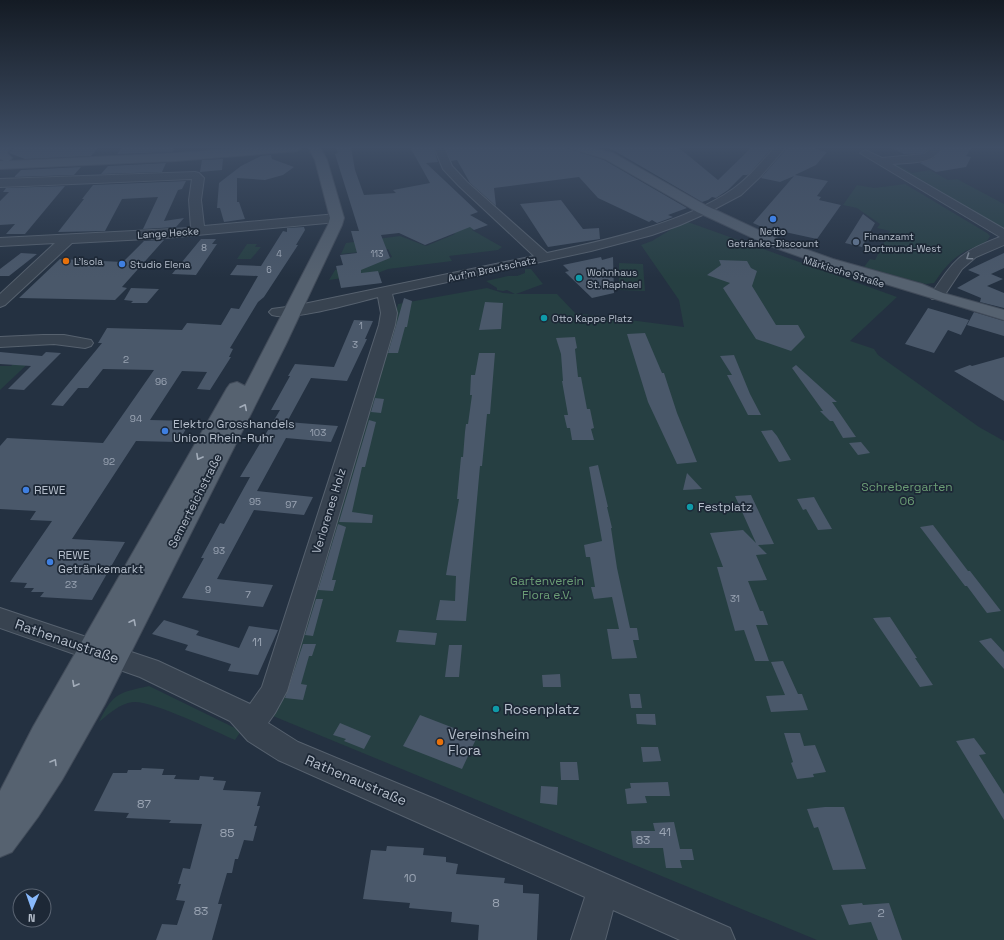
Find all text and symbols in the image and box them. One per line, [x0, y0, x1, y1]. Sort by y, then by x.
marker: Netto Getränke-Discount [768, 214, 778, 224]
street label: Lange Hecke [137, 224, 199, 242]
place label: Netto Getränke-Discount [727, 225, 819, 250]
place label: Finanzamt Dortmund-West [864, 230, 941, 255]
marker: Finanzamt Dortmund-West [851, 237, 861, 247]
house number: 8 [201, 242, 207, 254]
house number: 4 [276, 248, 282, 260]
house number: 113 [371, 248, 383, 260]
one-way arrow [966, 252, 973, 260]
street label: Auf'm Brautschatz [447, 253, 537, 285]
street label: Märkische Straße [802, 253, 886, 291]
place label: L'Isola [74, 255, 103, 268]
marker: L'Isola [61, 256, 71, 266]
place label: Studio Elena [130, 258, 191, 271]
marker: Studio Elena [117, 259, 127, 269]
house number: 6 [266, 264, 272, 276]
place label: Wohnhaus St. Raphael [587, 266, 641, 291]
marker: Wohnhaus St. Raphael [574, 273, 584, 283]
place label: Otto Kappe Platz [552, 312, 632, 325]
marker: Otto Kappe Platz [539, 313, 549, 323]
house number: 1 [359, 320, 363, 332]
house number: 3 [352, 338, 358, 351]
house number: 2 [123, 353, 129, 366]
house number: 96 [155, 375, 167, 388]
one-way arrow [239, 404, 246, 411]
house number: 94 [130, 412, 142, 425]
place label: Elektro Grosshandels Union Rhein-Ruhr [173, 416, 295, 446]
marker: Elektro Grosshandels Union Rhein-Ruhr [160, 426, 170, 436]
house number: 103 [310, 426, 326, 439]
street label: Semerteichstraße [164, 451, 226, 551]
one-way arrow [196, 453, 204, 460]
house number: 92 [103, 455, 115, 468]
street label: Verlorenes Holz [308, 466, 350, 556]
park label: Schrebergarten 06 [861, 479, 953, 509]
place label: REWE [34, 482, 66, 498]
marker: REWE [21, 485, 31, 495]
house number: 95 [249, 495, 261, 508]
house number: 97 [285, 498, 297, 511]
place label: Festplatz [698, 499, 752, 515]
marker: Festplatz [685, 502, 695, 512]
house number: 93 [213, 544, 225, 557]
place label: REWE Getränkemarkt [58, 547, 144, 577]
marker: REWE Getränkemarkt [45, 557, 55, 567]
park label: Gartenverein Flora e.V. [510, 573, 584, 603]
house number: 23 [65, 578, 77, 591]
house number: 9 [205, 583, 211, 596]
house number: 7 [245, 588, 251, 601]
house number: 31 [730, 592, 740, 605]
street label: Rathenaustraße [13, 615, 121, 667]
one-way arrow [128, 619, 136, 627]
house number: 11 [252, 634, 262, 650]
one-way arrow [72, 680, 79, 687]
place label: Rosenplatz [504, 700, 580, 718]
marker: Rosenplatz [491, 704, 501, 714]
place label: Vereinsheim Flora [448, 725, 529, 759]
marker: Vereinsheim Flora [435, 737, 445, 747]
street label: Rathenaustraße [302, 750, 410, 810]
one-way arrow [49, 759, 57, 766]
house number: 87 [137, 796, 151, 812]
house number: 41 [659, 824, 671, 840]
house number: 85 [220, 825, 234, 841]
house number: 83 [636, 832, 650, 848]
house number: 10 [404, 870, 416, 886]
north arrow [12, 888, 52, 928]
house number: 8 [492, 895, 500, 911]
house number: 83 [194, 903, 208, 919]
house number: 2 [877, 905, 885, 921]
text: N [28, 911, 36, 925]

